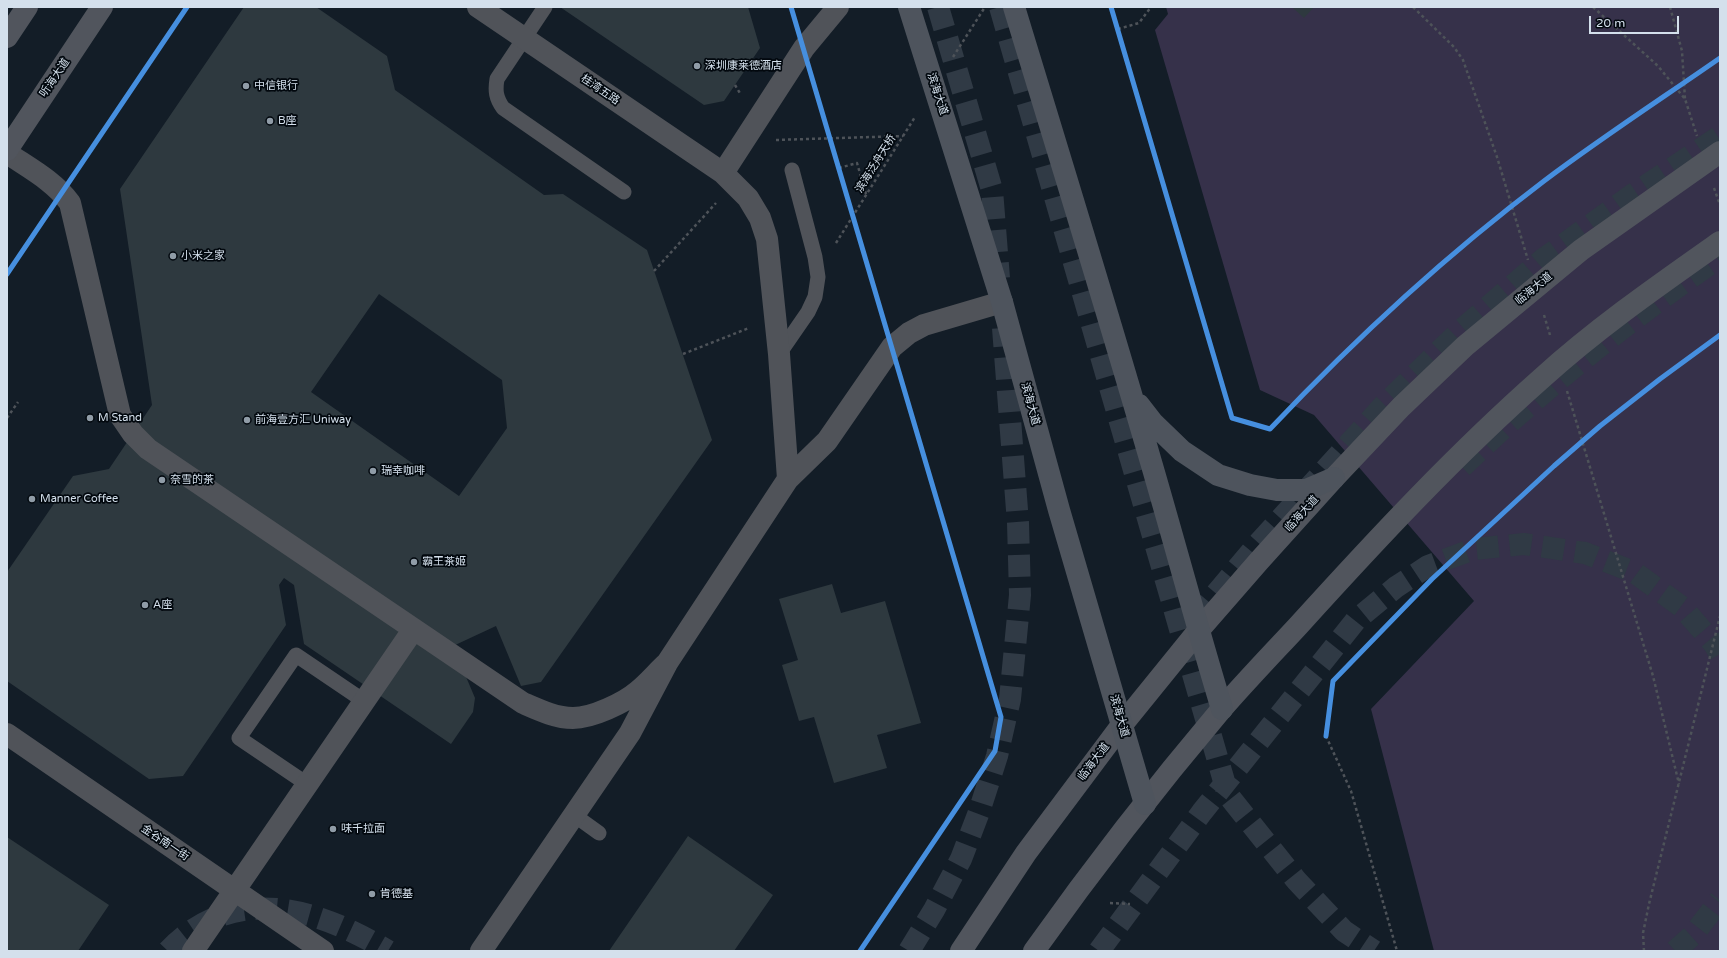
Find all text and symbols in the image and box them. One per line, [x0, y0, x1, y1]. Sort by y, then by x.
scale bar [1591, 8, 1681, 34]
text: 20 m [1596, 16, 1625, 30]
street label: 听海大道 [37, 56, 73, 100]
place label: 深圳康莱德酒店 [705, 59, 782, 73]
marker: 深圳康莱德酒店 [692, 61, 702, 71]
street label: 滨海大道 [924, 71, 950, 117]
street label: 桂湾五路 [578, 72, 622, 108]
place label: 中信银行 [254, 79, 298, 93]
marker: 中信银行 [241, 81, 251, 91]
place label: B座 [278, 114, 297, 128]
marker: B座 [265, 116, 275, 126]
street label: 滨海泛舟天桥 [853, 133, 899, 195]
place label: 小米之家 [181, 249, 225, 263]
marker: 小米之家 [168, 251, 178, 261]
street label: 临海大道 [1513, 270, 1555, 308]
street label: 滨海大道 [1018, 381, 1042, 427]
place label: M Stand [98, 411, 142, 425]
marker: M Stand [85, 413, 95, 423]
place label: 前海壹方汇 Uniway [255, 413, 351, 427]
marker: 前海壹方汇 Uniway [242, 415, 252, 425]
place label: 瑞幸咖啡 [381, 464, 425, 478]
marker: 瑞幸咖啡 [368, 466, 378, 476]
place label: 奈雪的茶 [170, 473, 214, 487]
marker: 奈雪的茶 [157, 475, 167, 485]
place label: Manner Coffee [40, 492, 118, 506]
street label: 临海大道 [1282, 493, 1322, 535]
marker: Manner Coffee [27, 494, 37, 504]
place label: 霸王茶姬 [422, 555, 466, 569]
marker: 霸王茶姬 [409, 557, 419, 567]
place label: A座 [153, 598, 172, 612]
marker: A座 [140, 600, 150, 610]
street label: 滨海大道 [1107, 693, 1131, 739]
street label: 临海大道 [1075, 740, 1113, 784]
street label: 金谷南一街 [139, 822, 191, 864]
place label: 味千拉面 [341, 822, 385, 836]
marker: 味千拉面 [328, 824, 338, 834]
place label: 肯德基 [380, 887, 413, 901]
marker: 肯德基 [367, 889, 377, 899]

